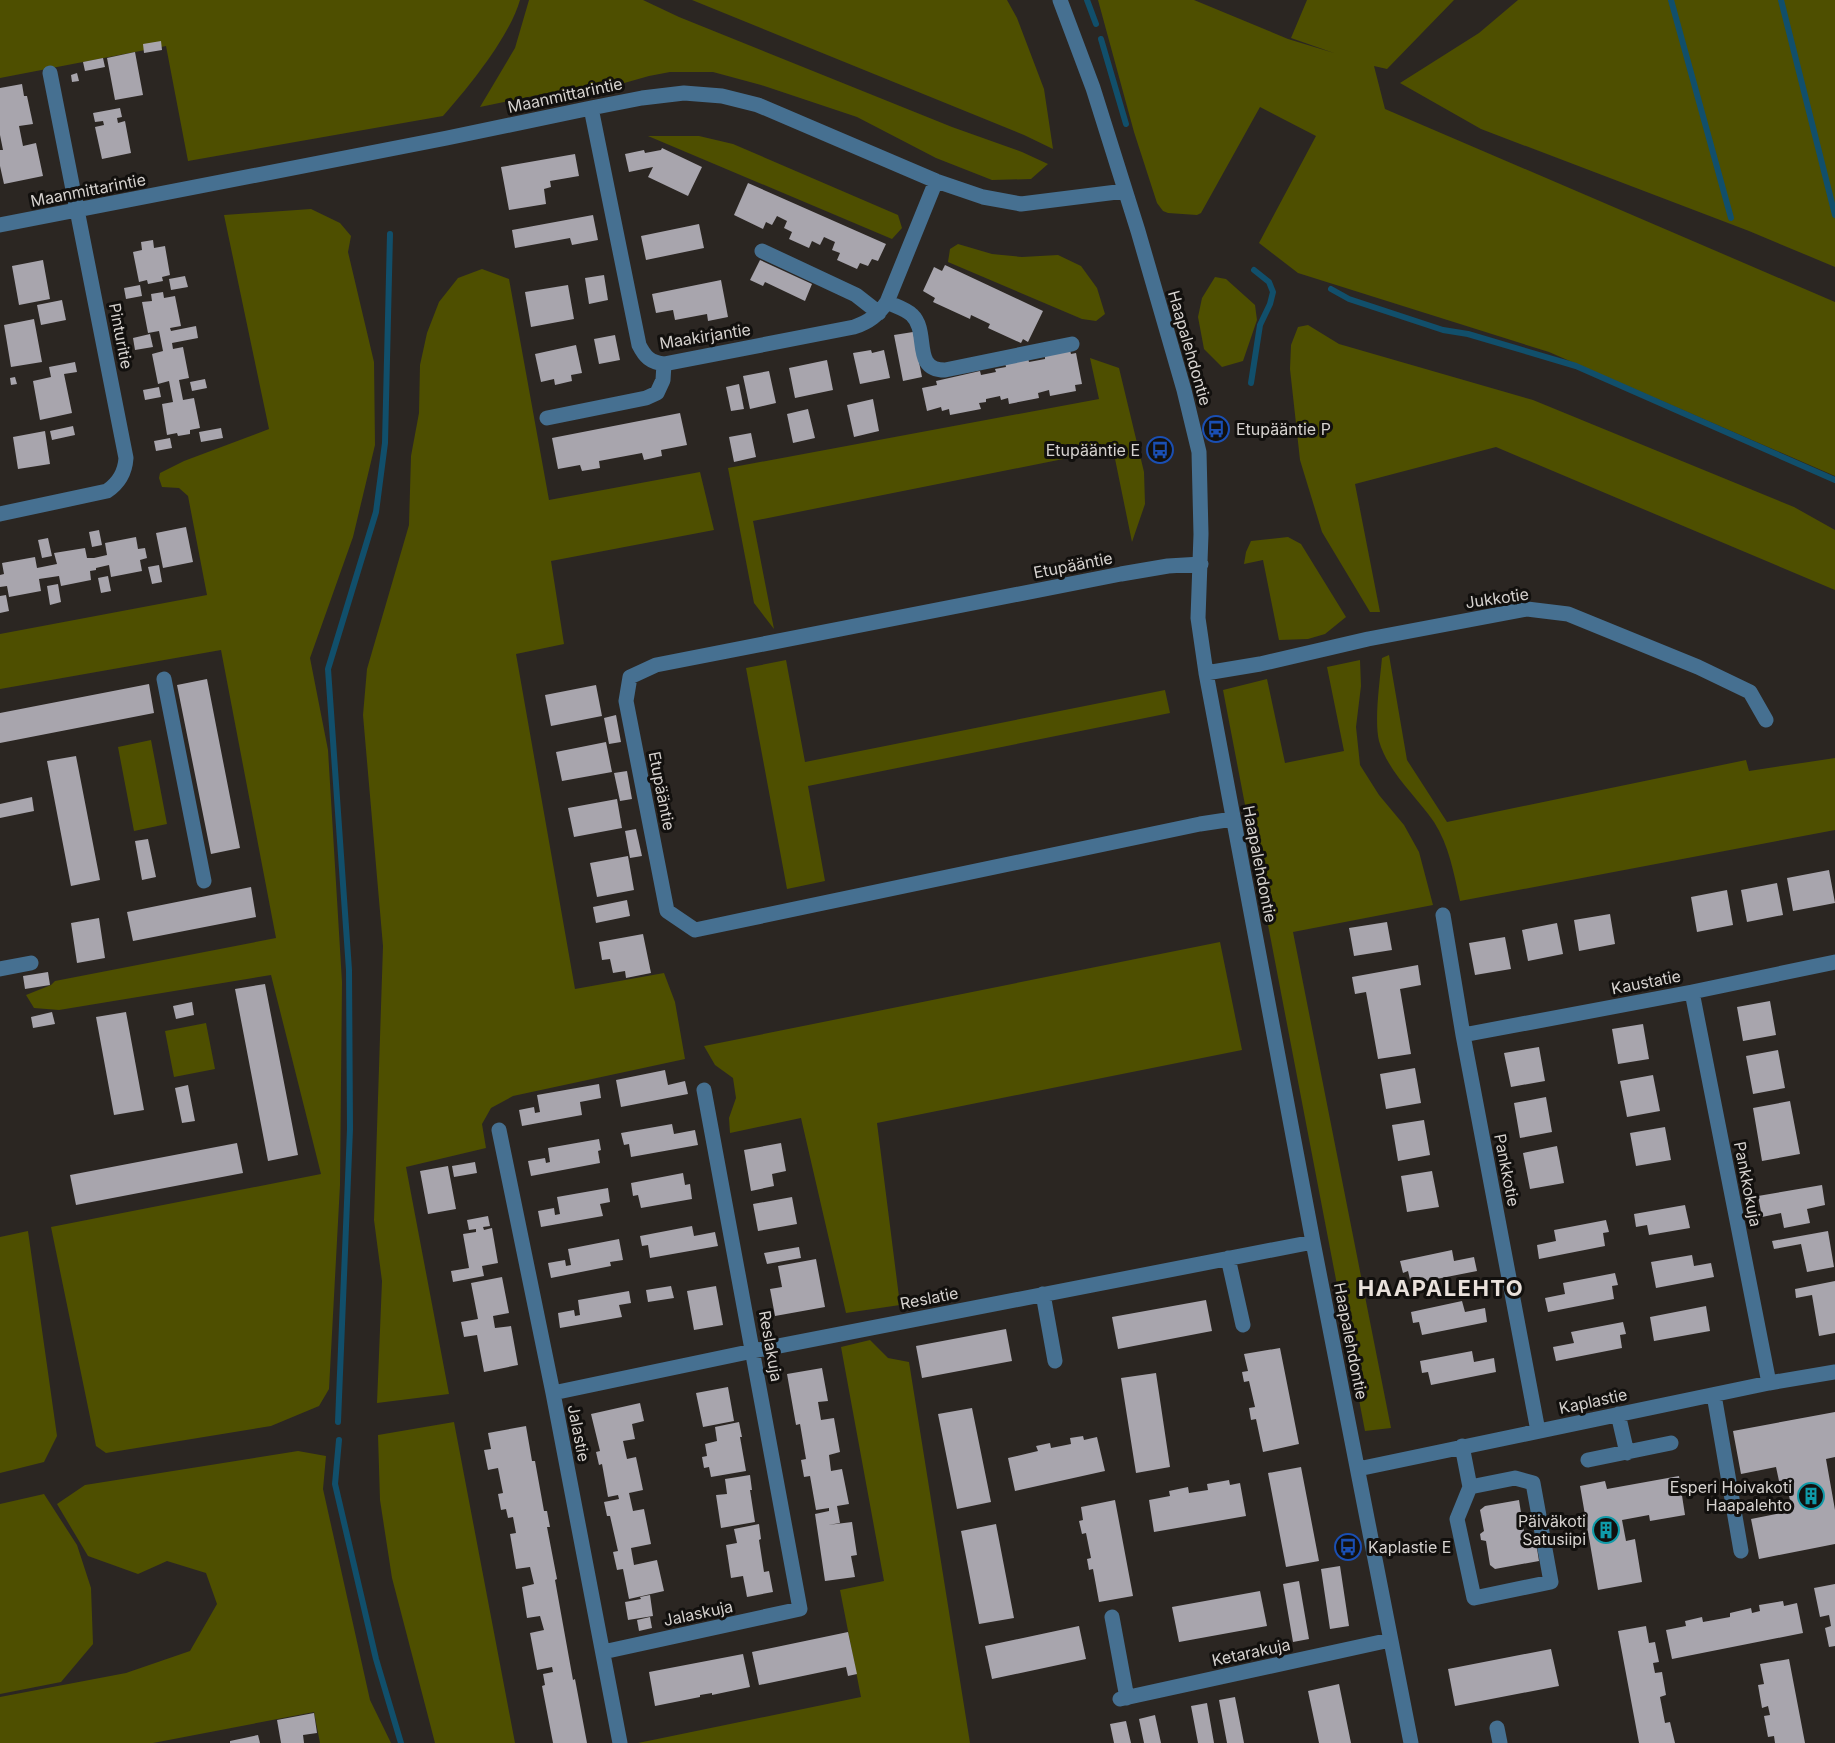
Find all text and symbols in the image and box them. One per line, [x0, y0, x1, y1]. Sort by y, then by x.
street label: Maanmittarintie [506, 73, 624, 117]
street label: Maanmittarintie [29, 169, 147, 211]
street label: Haapalehdontie [1164, 288, 1216, 408]
street label: Pinturitie [105, 301, 137, 371]
street label: Maakirjantie [658, 319, 752, 353]
bus stop icon: Etupääntie P [1201, 414, 1231, 444]
place label: Etupääntie P [1236, 419, 1331, 439]
bus stop icon: Etupääntie E [1145, 435, 1175, 465]
place label: Etupääntie E [1046, 440, 1140, 460]
street label: Etupääntie [1032, 548, 1114, 582]
street label: Jukkotie [1464, 584, 1530, 612]
street label: Etupääntie [645, 750, 679, 832]
street label: Haapalehdontie [1239, 804, 1281, 924]
street label: Kaustatie [1610, 965, 1682, 999]
street label: Pankkotie [1490, 1132, 1524, 1208]
street label: Pankkokuja [1730, 1140, 1766, 1228]
district label: HAAPALEHTO [1358, 1275, 1524, 1301]
street label: Haapalehdontie [1330, 1281, 1372, 1401]
street label: Reslatie [898, 1283, 960, 1313]
street label: Reslakuja [755, 1309, 787, 1383]
street label: Kaplastie [1557, 1384, 1629, 1418]
street label: Jalastie [564, 1403, 594, 1463]
place label: Esperi Hoivakoti Haapalehto [1670, 1477, 1792, 1515]
building icon: Esperi Hoivakoti Haapalehto [1796, 1481, 1826, 1511]
place label: Päiväkoti Satusiipi [1518, 1511, 1586, 1549]
building icon: Päiväkoti Satusiipi [1591, 1515, 1621, 1545]
bus stop icon: Kaplastie E [1333, 1532, 1363, 1562]
place label: Kaplastie E [1368, 1537, 1451, 1557]
street label: Jalaskuja [661, 1596, 735, 1630]
street label: Ketarakuja [1210, 1634, 1292, 1670]

